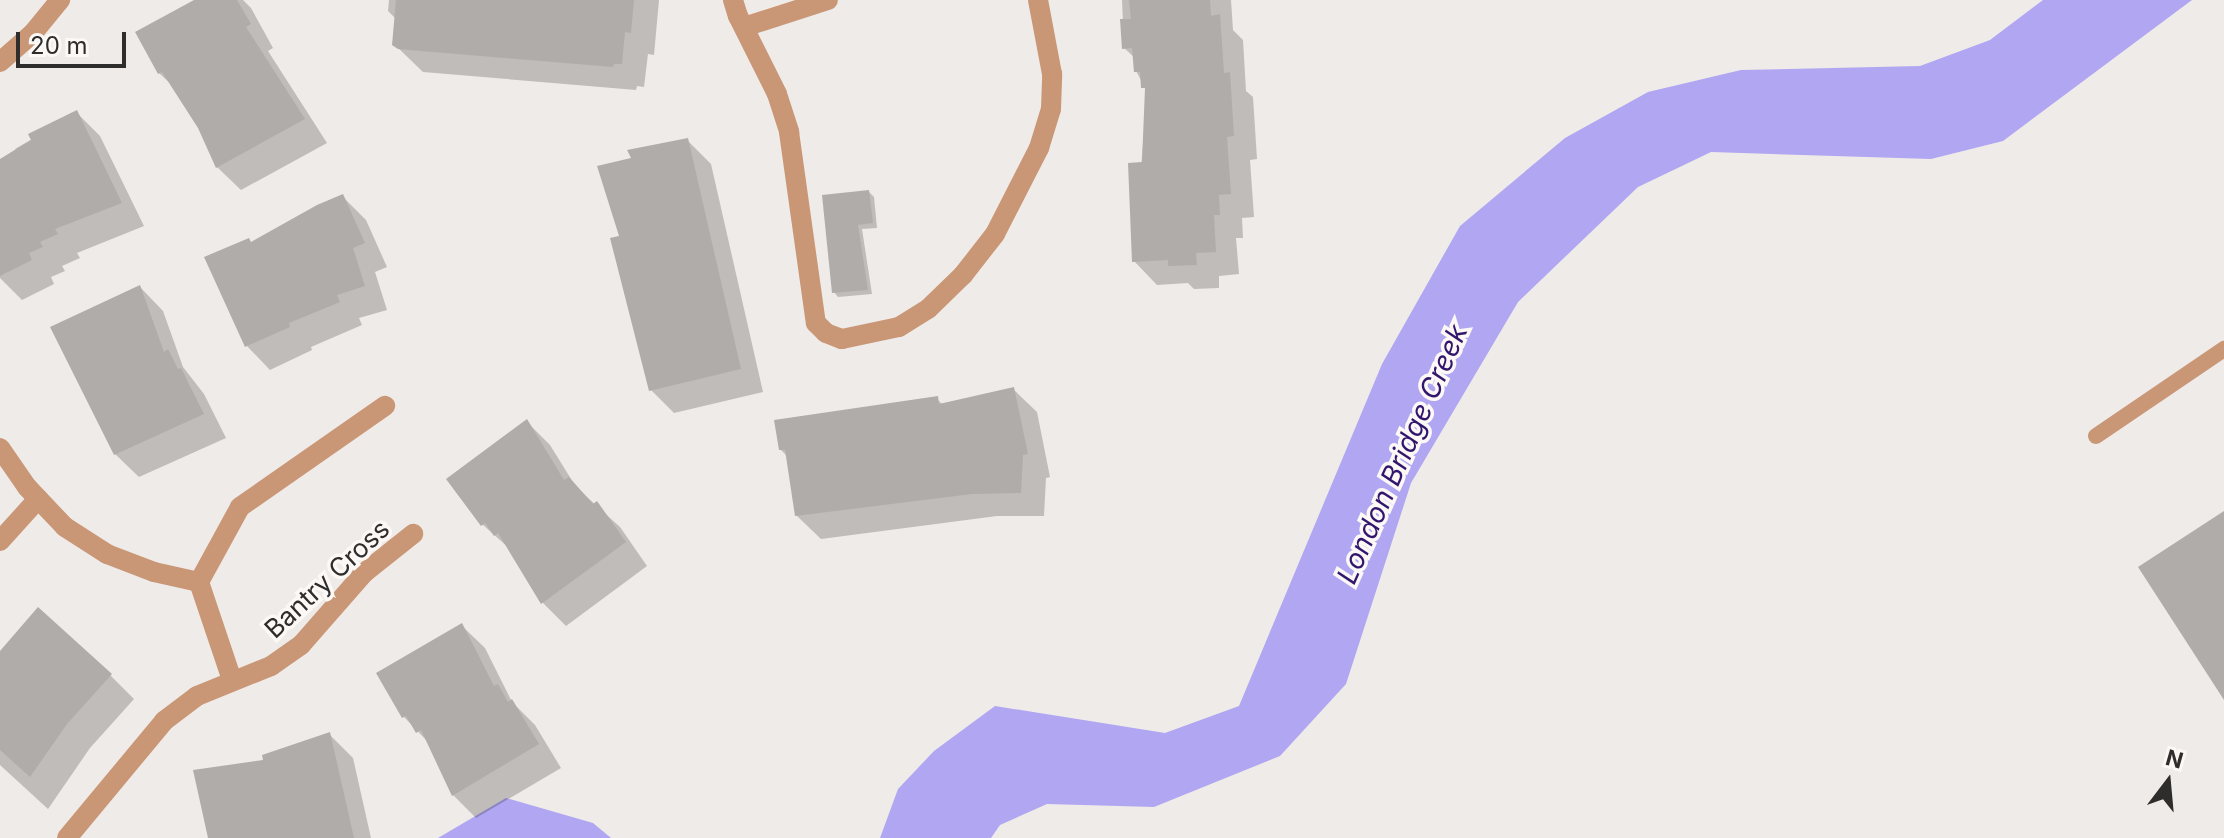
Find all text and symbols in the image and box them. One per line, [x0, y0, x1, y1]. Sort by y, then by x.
scale bar [20, 16, 130, 66]
text: 20 m [30, 31, 88, 60]
water label: London Bridge Creek [1330, 319, 1474, 589]
street label: Bantry Cross [258, 513, 396, 645]
north arrow [2128, 742, 2208, 822]
text: N [2163, 744, 2186, 774]

